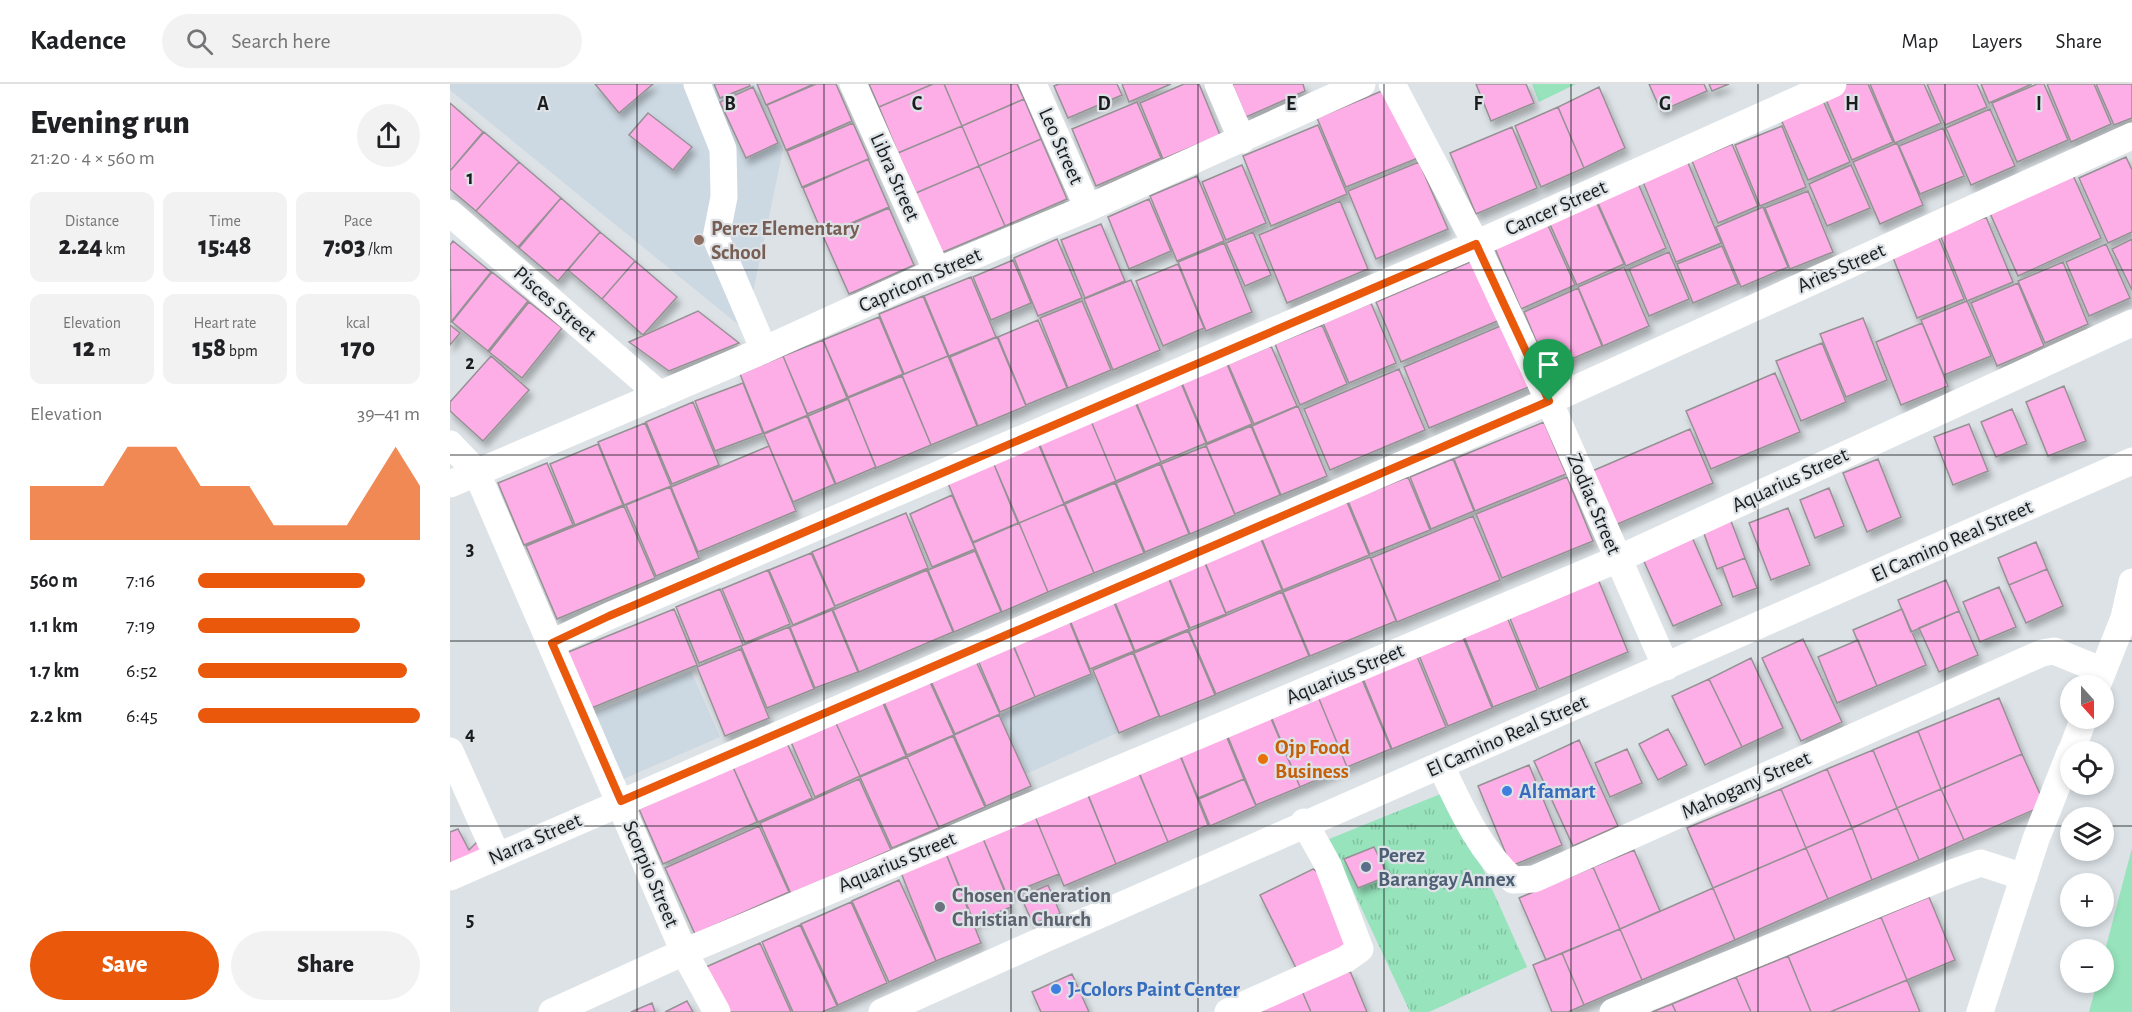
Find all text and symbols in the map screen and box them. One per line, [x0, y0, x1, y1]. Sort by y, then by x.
search box [162, 14, 582, 68]
icon: search [183, 25, 216, 58]
text: Kadence [30, 27, 126, 55]
text: Search here [231, 30, 331, 52]
text: Map [1902, 31, 1938, 52]
text: Layers [1971, 31, 2022, 52]
text: Share [2055, 31, 2102, 52]
text: A [537, 94, 549, 114]
text: B [724, 94, 736, 114]
text: C [912, 94, 923, 114]
text: D [1097, 94, 1111, 114]
text: E [1286, 94, 1296, 114]
text: F [1473, 94, 1483, 114]
text: G [1659, 94, 1671, 114]
text: H [1845, 94, 1859, 114]
text: I [2036, 94, 2042, 114]
button: share [357, 104, 420, 167]
street label: Leo Street [1035, 105, 1087, 188]
text: Evening run [30, 107, 190, 140]
street label: Libra Street [866, 130, 924, 224]
text: 21:20 · 4 × 560 m [30, 148, 155, 168]
text: 1 [466, 168, 474, 188]
street label: Cancer Street [1502, 176, 1610, 240]
text: Distance [65, 213, 119, 229]
text: Time [209, 213, 241, 229]
text: Pace [344, 213, 372, 229]
place label: Perez Elementary School [711, 218, 860, 263]
text: 2.24 [59, 233, 103, 259]
text: 15:48 [198, 233, 252, 259]
text: 7:03 [323, 233, 365, 259]
marker: Perez Elementary School [692, 233, 706, 247]
street label: Aries Street [1794, 239, 1889, 297]
text: km [103, 241, 125, 257]
text: /km [365, 241, 393, 257]
street label: Capricorn Street [856, 244, 985, 316]
street label: Pisces Street [510, 263, 601, 346]
text: Elevation [63, 315, 121, 331]
text: Heart rate [194, 315, 256, 331]
text: kcal [346, 315, 370, 331]
text: 12 [73, 335, 95, 361]
text: 158 [192, 335, 226, 361]
text: 170 [341, 335, 375, 361]
pin [1523, 339, 1574, 401]
text: m [95, 343, 111, 359]
text: bpm [226, 343, 258, 359]
icon: arrive [1532, 348, 1565, 381]
text: 2 [465, 353, 475, 373]
text: Elevation [30, 404, 102, 424]
text: 39–41 m [357, 404, 420, 424]
street label: Aquarius Street [1729, 444, 1852, 516]
street label: Zodiac Street [1563, 450, 1625, 558]
street label: El Camino Real Street [1868, 496, 2036, 586]
text: 3 [466, 539, 474, 559]
text: 560 m [30, 571, 78, 591]
text: 7:16 [126, 571, 155, 591]
text: 1.1 km [30, 616, 78, 636]
text: 7:19 [126, 616, 155, 636]
street label: Aquarius Street [1283, 640, 1407, 708]
text: 1.7 km [30, 661, 79, 681]
text: 6:52 [126, 661, 157, 681]
north arrow [2060, 675, 2114, 729]
map controls [2060, 675, 2114, 993]
street label: El Camino Real Street [1423, 691, 1591, 781]
text: 2.2 km [30, 706, 82, 726]
text: 6:45 [126, 706, 158, 726]
text: 4 [465, 724, 475, 744]
place label: Ojp Food Business [1275, 737, 1350, 782]
button: locate [2060, 741, 2114, 795]
street label: Mahogany Street [1678, 747, 1814, 823]
marker: Ojp Food Business [1256, 752, 1270, 766]
place label: Alfamart [1519, 781, 1595, 802]
marker: Alfamart [1500, 784, 1514, 798]
button: layers [2060, 807, 2114, 861]
street label: Narra Street [485, 809, 585, 869]
street label: Scorpio Street [619, 818, 683, 931]
street label: Aquarius Street [835, 828, 959, 896]
place label: Perez Barangay Annex [1378, 845, 1516, 890]
marker: Perez Barangay Annex [1359, 860, 1373, 874]
button: + [2060, 873, 2114, 927]
place label: Chosen Generation Christian Church [952, 885, 1111, 930]
marker: Chosen Generation Christian Church [933, 900, 947, 914]
text: 5 [466, 910, 474, 930]
button: Save [30, 931, 219, 1000]
button: Share [231, 931, 420, 1000]
button: − [2060, 939, 2114, 993]
place label: J-Colors Paint Center [1068, 979, 1240, 1000]
marker: J-Colors Paint Center [1049, 982, 1063, 996]

